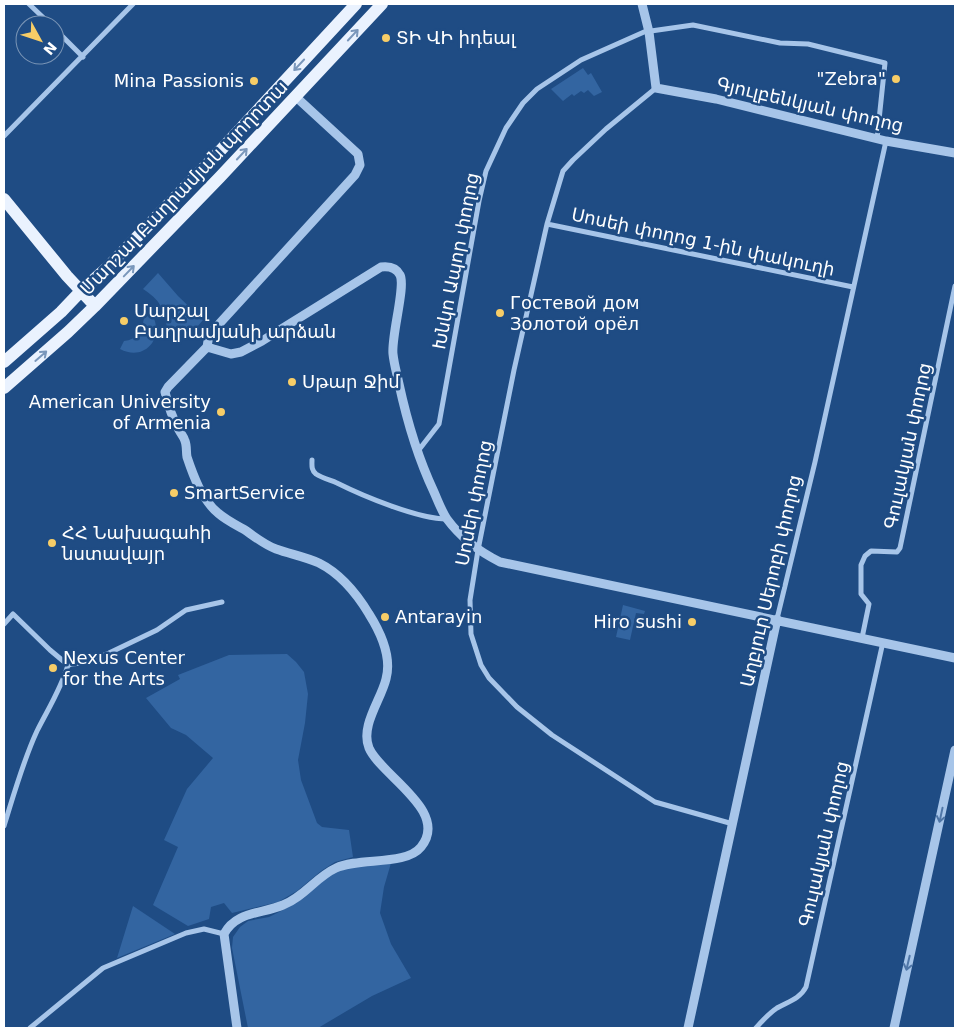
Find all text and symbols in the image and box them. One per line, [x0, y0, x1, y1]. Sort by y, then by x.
north arrow [15, 15, 65, 65]
place label: ՏԻ ՎԻ իդեալ [396, 27, 517, 48]
one-way arrow [347, 29, 359, 42]
marker: ՏԻ ՎԻ իդեալ [380, 32, 392, 44]
text: N [40, 39, 60, 58]
one-way arrow [293, 59, 305, 71]
place label: "Zebra" [816, 68, 886, 89]
place label: Mina Passionis [114, 70, 244, 91]
street label: Գյուլբենկյան փողոց [715, 73, 905, 136]
marker: "Zebra" [890, 73, 902, 85]
marker: Mina Passionis [248, 75, 260, 87]
street label: Մարշալ Բաղրամյան պողոտա [76, 76, 292, 299]
one-way arrow [236, 148, 248, 160]
street label: Խնկո Ապոր փողոց [428, 171, 483, 351]
street label: Սոսեի փողոց 1-ին փակուղի [570, 203, 837, 280]
one-way arrow [123, 265, 135, 277]
place label: Гостевой дом Золотой орёл [510, 292, 640, 334]
place label: Մարշալ Բաղրամյանի արձան [134, 300, 336, 342]
marker: Гостевой дом Золотой орёл [494, 307, 506, 319]
marker: Մարշալ Բաղրամյանի արձան [118, 315, 130, 327]
one-way arrow [34, 350, 47, 362]
street label: Գուլակյան փողոց [880, 361, 935, 531]
place label: Սթար Ջիմ [302, 371, 400, 392]
marker: Սթար Ջիմ [286, 376, 298, 388]
place label: American University of Armenia [29, 391, 211, 433]
marker: American University of Armenia [215, 406, 227, 418]
street label: Սոսեի փողոց [451, 438, 496, 568]
street label: Աղբյուր Սերոբի փողոց [736, 473, 805, 689]
place label: SmartService [184, 482, 305, 503]
marker: SmartService [168, 487, 180, 499]
place label: ՀՀ Նախագահի նստավայր [61, 522, 212, 564]
marker: ՀՀ Նախագահի նստավայր [46, 537, 58, 549]
place label: Antarayin [395, 606, 482, 627]
marker: Antarayin [379, 611, 391, 623]
place label: Hiro sushi [593, 611, 682, 632]
marker: Hiro sushi [686, 616, 698, 628]
place label: Nexus Center for the Arts [63, 647, 186, 689]
marker: Nexus Center for the Arts [47, 662, 59, 674]
street label: Գուլակյան փողոց [794, 759, 853, 929]
one-way arrow [936, 806, 945, 822]
one-way arrow [903, 955, 912, 971]

